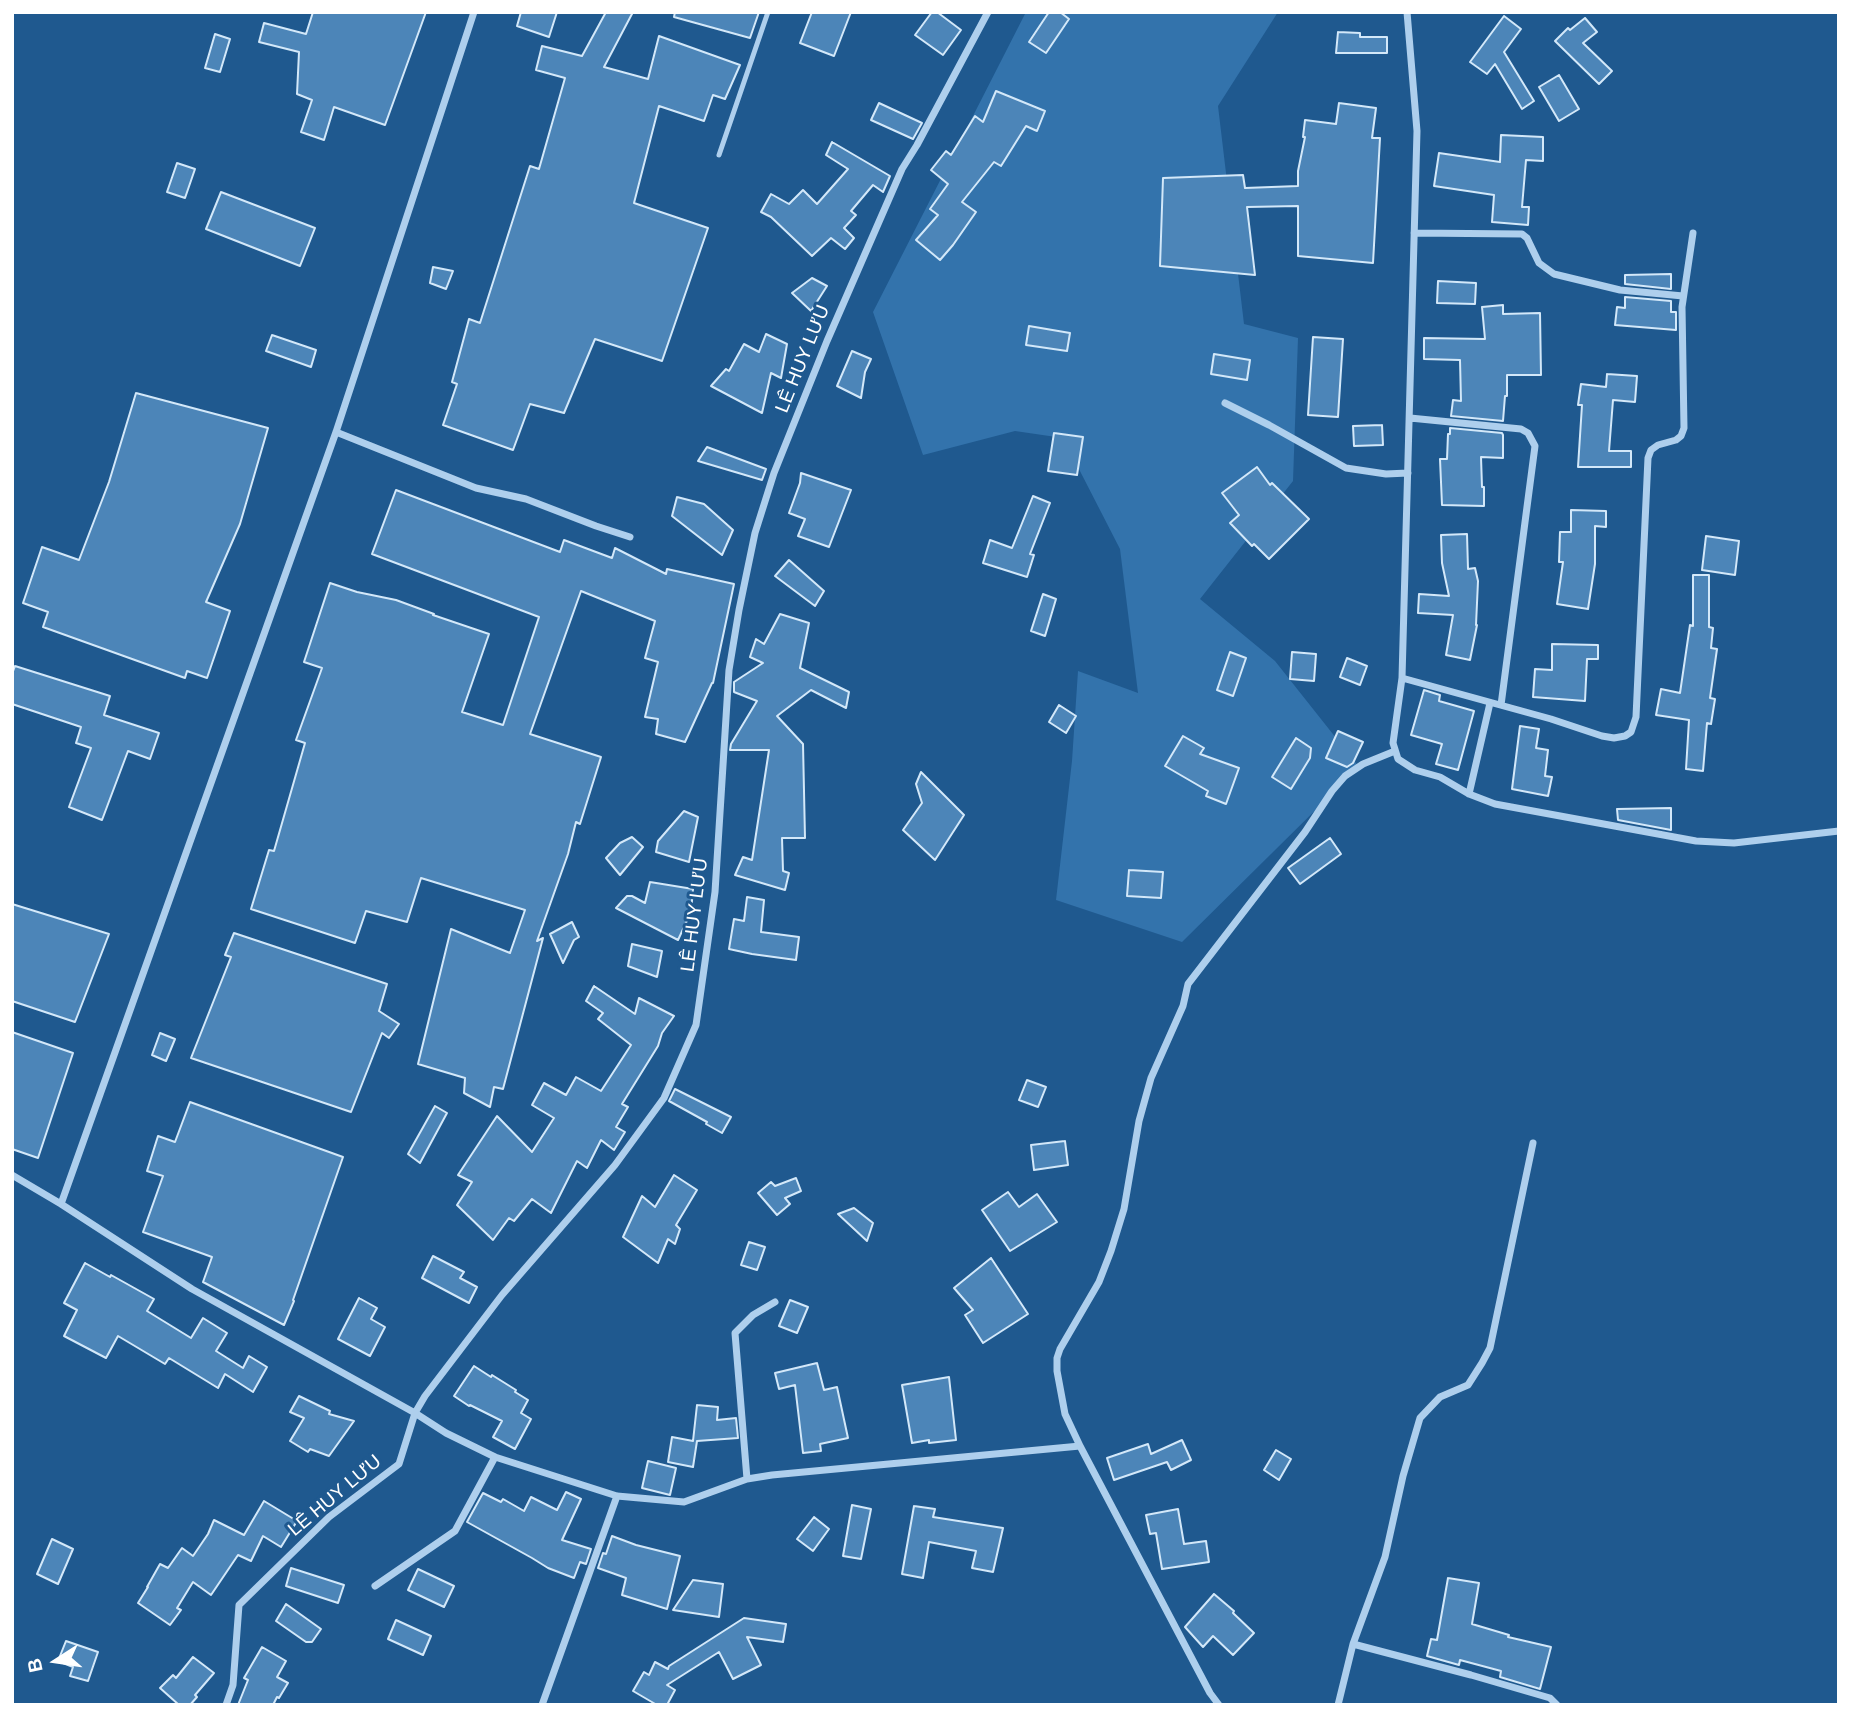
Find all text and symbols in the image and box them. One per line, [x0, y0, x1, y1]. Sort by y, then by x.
street label: LÊ HUY LƯU [771, 302, 835, 416]
street label: LÊ HUY LƯU [677, 857, 713, 973]
street label: LÊ HUY LƯU [284, 1450, 386, 1542]
north arrow [21, 1626, 91, 1696]
text: B [23, 1657, 47, 1674]

